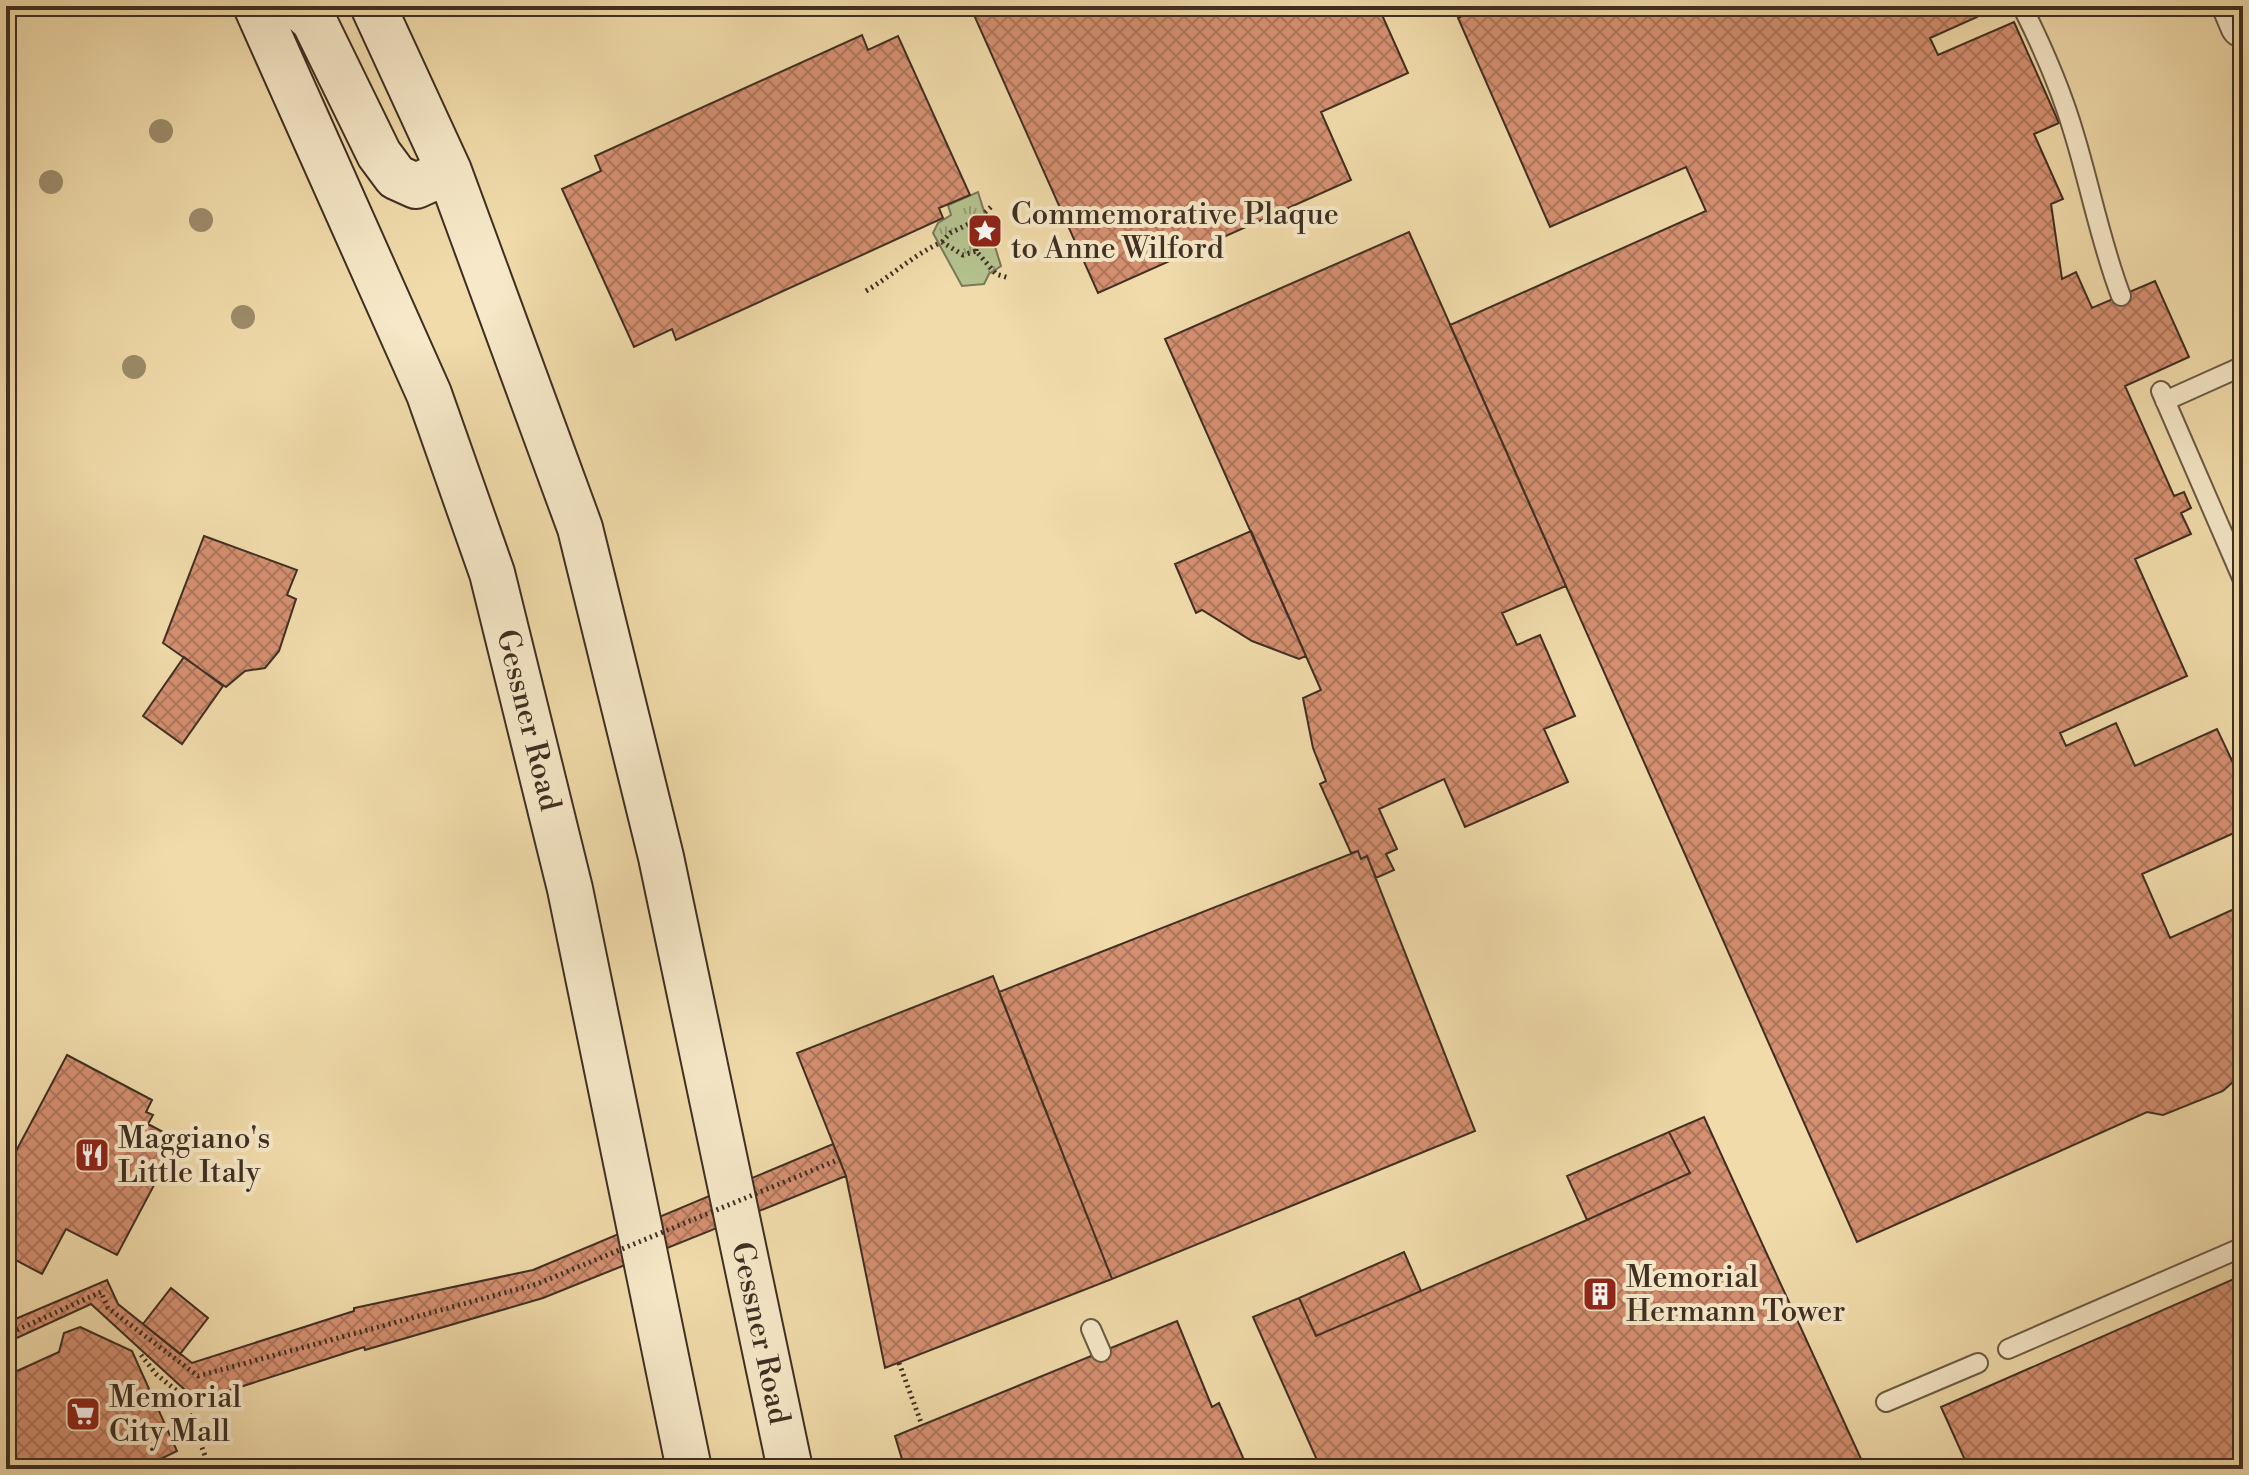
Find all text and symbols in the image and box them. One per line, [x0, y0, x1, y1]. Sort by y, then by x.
place label: Commemorative Plaque to Anne Wilford [1011, 196, 1339, 268]
place icon: Commemorative Plaque to Anne Wilford [966, 212, 1004, 250]
street label: Gessner Road [487, 626, 569, 815]
place label: Maggiano's Little Italy [118, 1120, 270, 1192]
restaurant icon: Maggiano's Little Italy [73, 1136, 111, 1174]
street label: Gessner Road [722, 1239, 798, 1428]
place label: Memorial Hermann Tower [1626, 1259, 1846, 1331]
building icon: Memorial Hermann Tower [1581, 1275, 1619, 1313]
place label: Memorial City Mall [109, 1379, 241, 1451]
supermarket icon: Memorial City Mall [64, 1395, 102, 1433]

